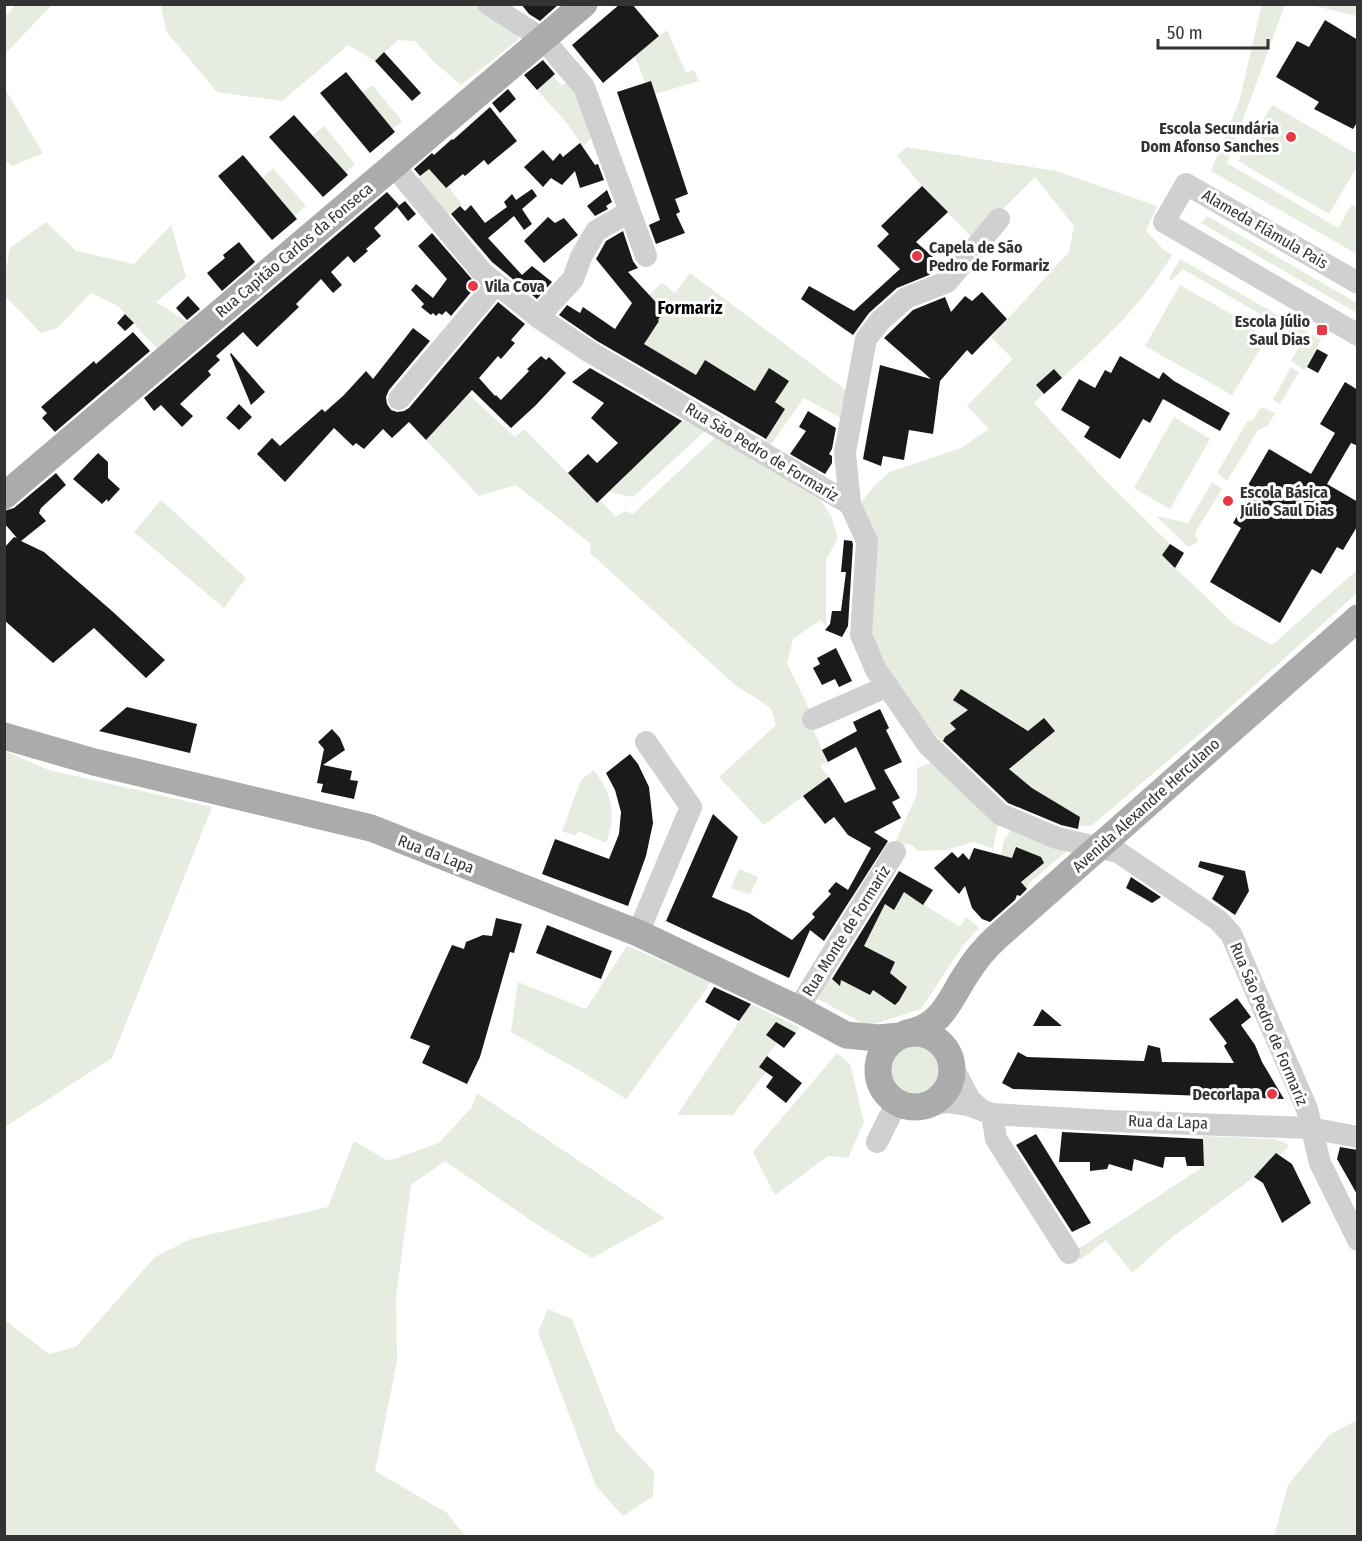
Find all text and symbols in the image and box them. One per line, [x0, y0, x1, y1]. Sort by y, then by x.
scale bar [1158, 12, 1268, 50]
text: 50 m [1167, 22, 1203, 44]
place label: Escola Secundária Dom Afonso Sanches [1141, 119, 1279, 156]
marker: Escola Secundária Dom Afonso Sanches [1284, 130, 1298, 144]
street label: Rua Capitão Carlos da Fonseca [211, 179, 377, 321]
street label: Alameda Flâmula Pais [1199, 185, 1331, 273]
place label: Capela de São Pedro de Formariz [929, 238, 1050, 275]
marker: Capela de São Pedro de Formariz [910, 249, 924, 263]
place label: Vila Cova [484, 277, 545, 296]
marker: Vila Cova [466, 279, 480, 293]
district label: Formariz [658, 297, 723, 319]
place label: Escola Júlio Saul Dias [1235, 312, 1310, 349]
marker: Escola Júlio Saul Dias [1315, 323, 1329, 337]
street label: Rua São Pedro de Formariz [682, 399, 842, 505]
place label: Escola Básica Júlio Saul Dias [1239, 483, 1334, 520]
marker: Escola Básica Júlio Saul Dias [1221, 494, 1235, 508]
street label: Avenida Alexandre Herculano [1069, 734, 1223, 876]
street label: Rua da Lapa [395, 831, 477, 877]
street label: Rua Monte de Formariz [798, 862, 894, 1000]
street label: Rua São Pedro de Formariz [1226, 940, 1312, 1108]
place label: Decorlapa [1193, 1085, 1260, 1104]
marker: Decorlapa [1265, 1087, 1279, 1101]
street label: Rua da Lapa [1128, 1111, 1208, 1133]

